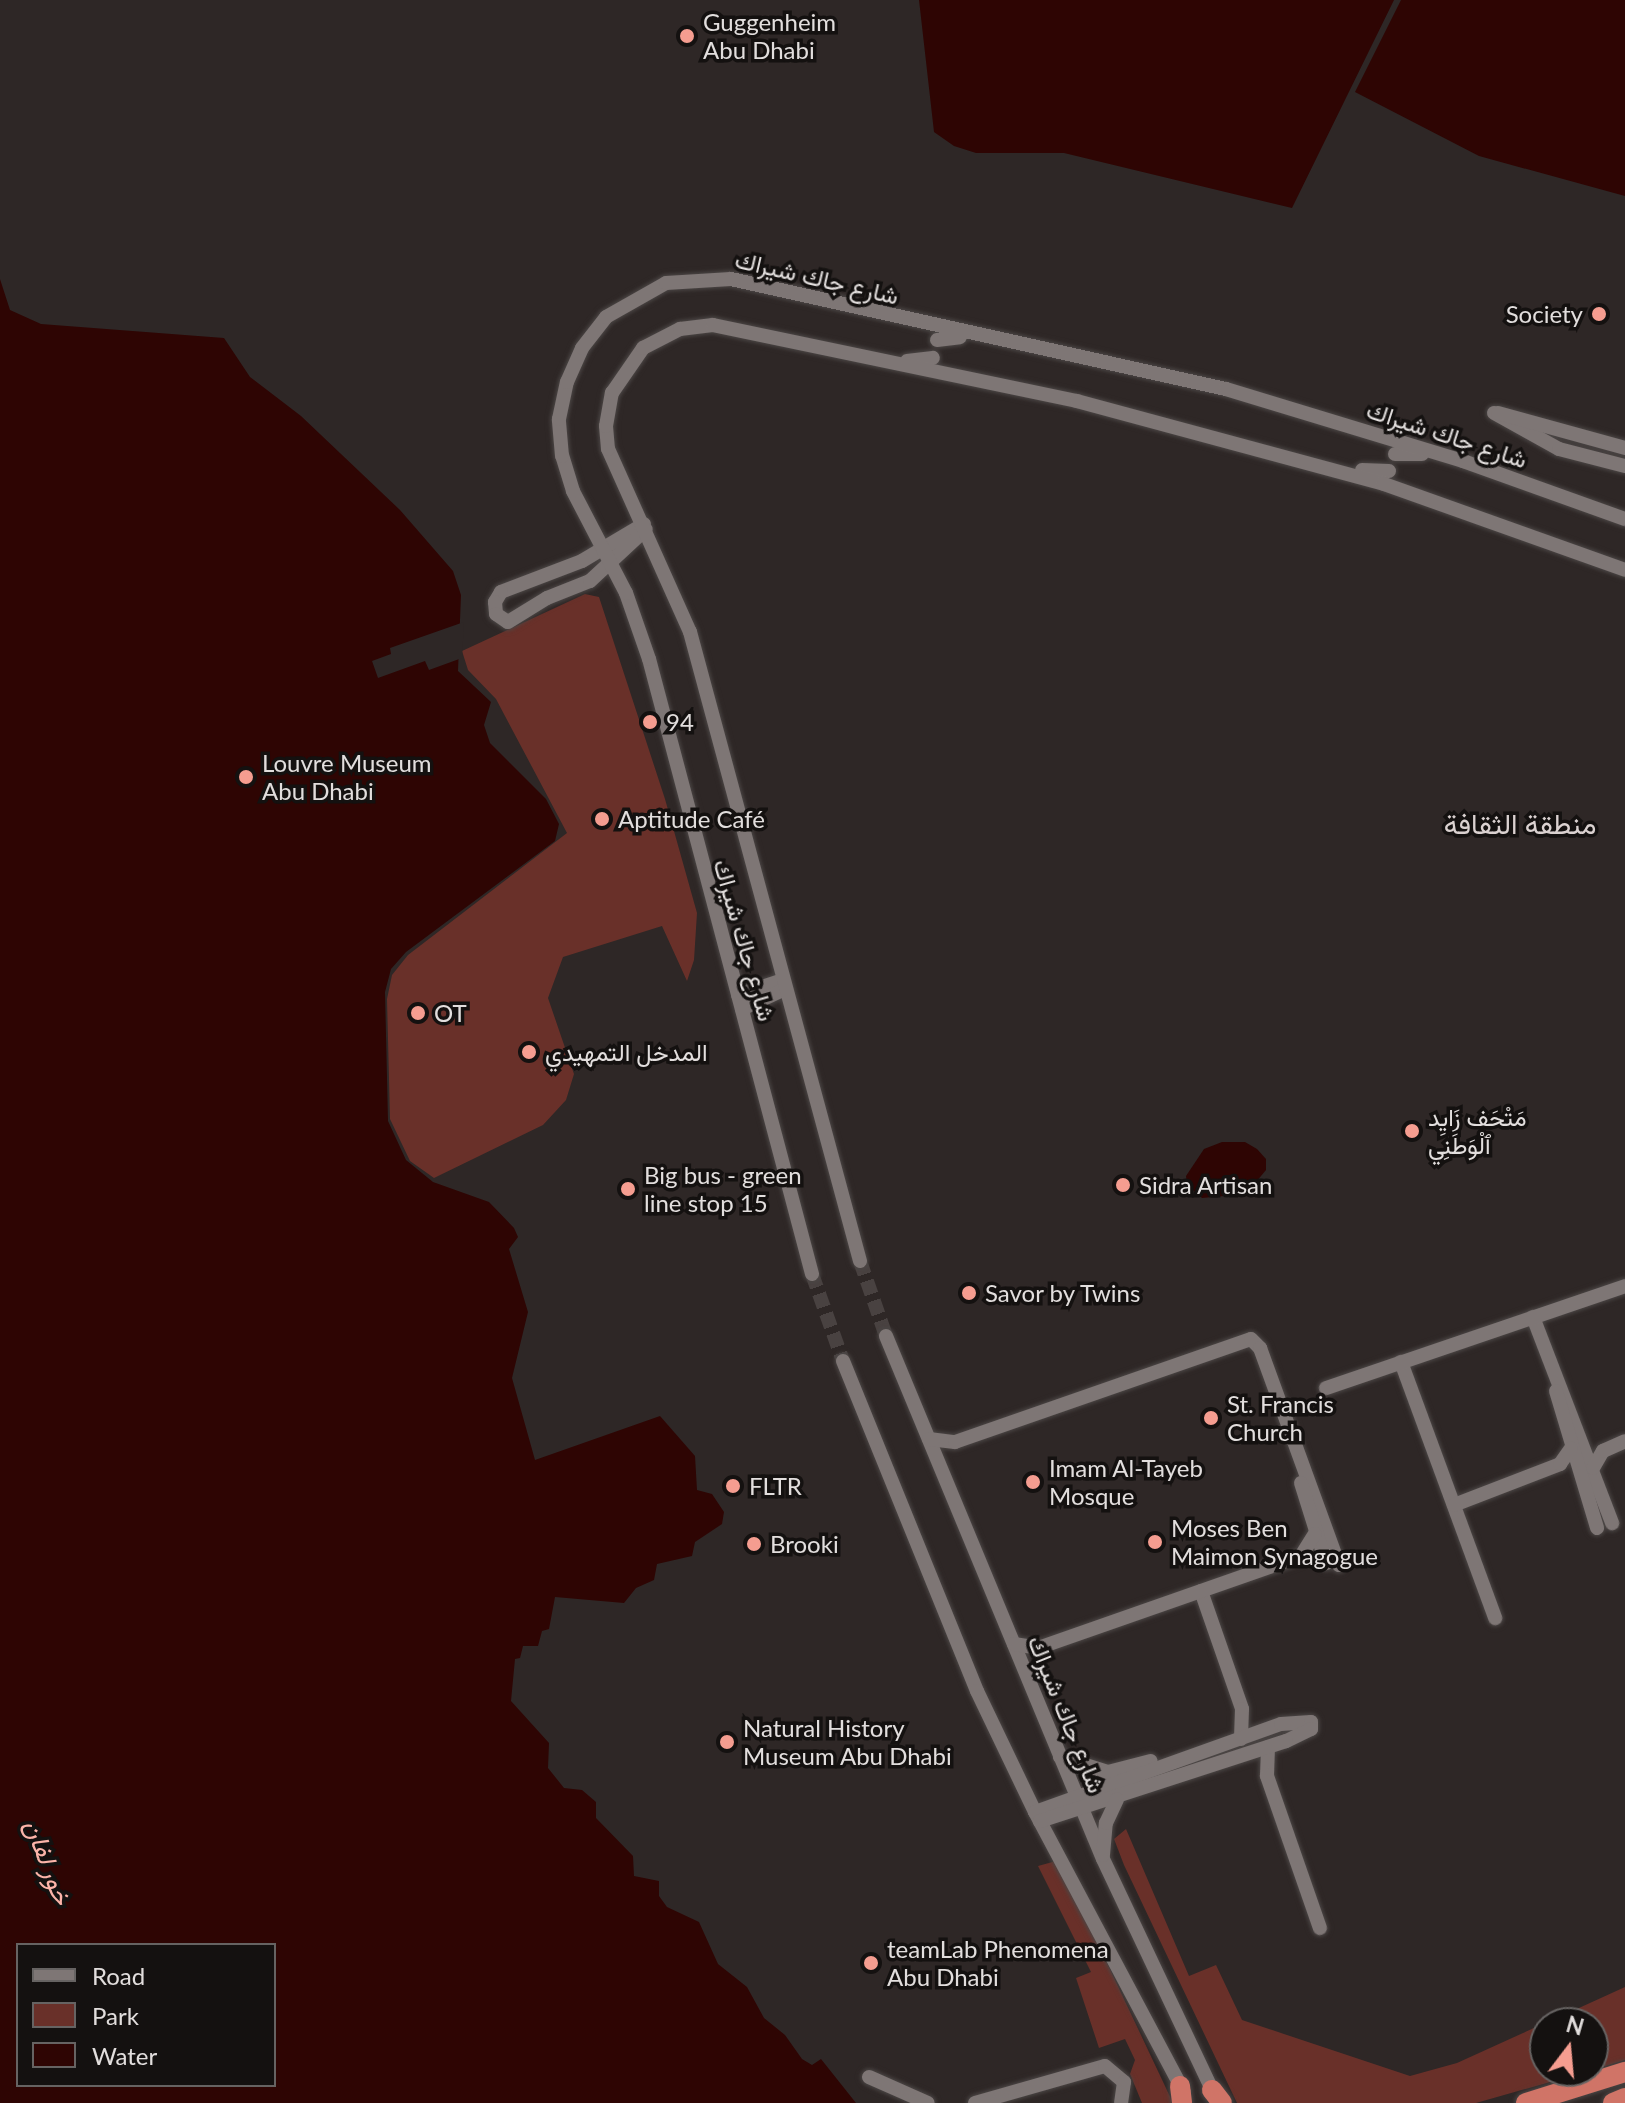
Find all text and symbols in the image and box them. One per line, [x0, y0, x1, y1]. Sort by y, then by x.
place label: Guggenheim Abu Dhabi [703, 8, 836, 64]
marker: Guggenheim Abu Dhabi [678, 27, 696, 45]
street label: شارع جاك شيراك [732, 244, 902, 310]
place label: Society [1506, 300, 1583, 328]
marker: Society [1590, 305, 1608, 323]
street label: شارع جاك شيراك [1363, 395, 1531, 473]
place label: 94 [666, 708, 694, 736]
marker: 94 [641, 713, 659, 731]
place label: Louvre Museum Abu Dhabi [262, 749, 432, 805]
marker: Louvre Museum Abu Dhabi [237, 768, 255, 786]
place label: Aptitude Café [618, 805, 765, 833]
district label: منطقة الثقافة [1444, 806, 1596, 840]
marker: Aptitude Café [593, 810, 611, 828]
street label: شارع جاك شيراك [708, 856, 782, 1024]
place label: OT [434, 999, 467, 1027]
marker: OT [409, 1004, 427, 1022]
place label: المدخل التمهيدي [545, 1038, 707, 1066]
marker: المدخل التمهيدي [520, 1043, 538, 1061]
place label: مَتْحَف زَايِد ٱلْوَطَنِي [1428, 1103, 1527, 1159]
marker: مَتْحَف زَايِد ٱلْوَطَنِي [1403, 1122, 1421, 1140]
place label: Big bus - green line stop 15 [644, 1161, 802, 1217]
place label: Sidra Artisan [1139, 1171, 1273, 1199]
marker: Sidra Artisan [1114, 1176, 1132, 1194]
marker: Big bus - green line stop 15 [619, 1180, 637, 1198]
place label: Savor by Twins [985, 1279, 1142, 1307]
marker: Savor by Twins [960, 1284, 978, 1302]
place label: St. Francis Church [1227, 1390, 1334, 1446]
marker: St. Francis Church [1202, 1409, 1220, 1427]
place label: Imam Al-Tayeb Mosque [1049, 1454, 1204, 1510]
place label: FLTR [749, 1472, 802, 1500]
marker: Imam Al-Tayeb Mosque [1024, 1473, 1042, 1491]
marker: FLTR [724, 1477, 742, 1495]
place label: Moses Ben Maimon Synagogue [1171, 1514, 1378, 1570]
place label: Brooki [770, 1530, 839, 1558]
marker: Moses Ben Maimon Synagogue [1146, 1533, 1164, 1551]
marker: Brooki [745, 1535, 763, 1553]
street label: شارع جاك شيراك [1022, 1631, 1112, 1797]
place label: Natural History Museum Abu Dhabi [743, 1714, 952, 1770]
marker: Natural History Museum Abu Dhabi [718, 1733, 736, 1751]
water label: خور لفان [18, 1815, 78, 1909]
place label: teamLab Phenomena Abu Dhabi [887, 1935, 1109, 1991]
legend [16, 1943, 276, 2087]
marker: teamLab Phenomena Abu Dhabi [862, 1954, 880, 1972]
text: Road [92, 1961, 145, 1990]
text: Park [92, 2001, 139, 2030]
north arrow [1529, 2007, 1609, 2087]
text: N [1563, 2010, 1587, 2041]
text: Water [92, 2041, 157, 2070]

